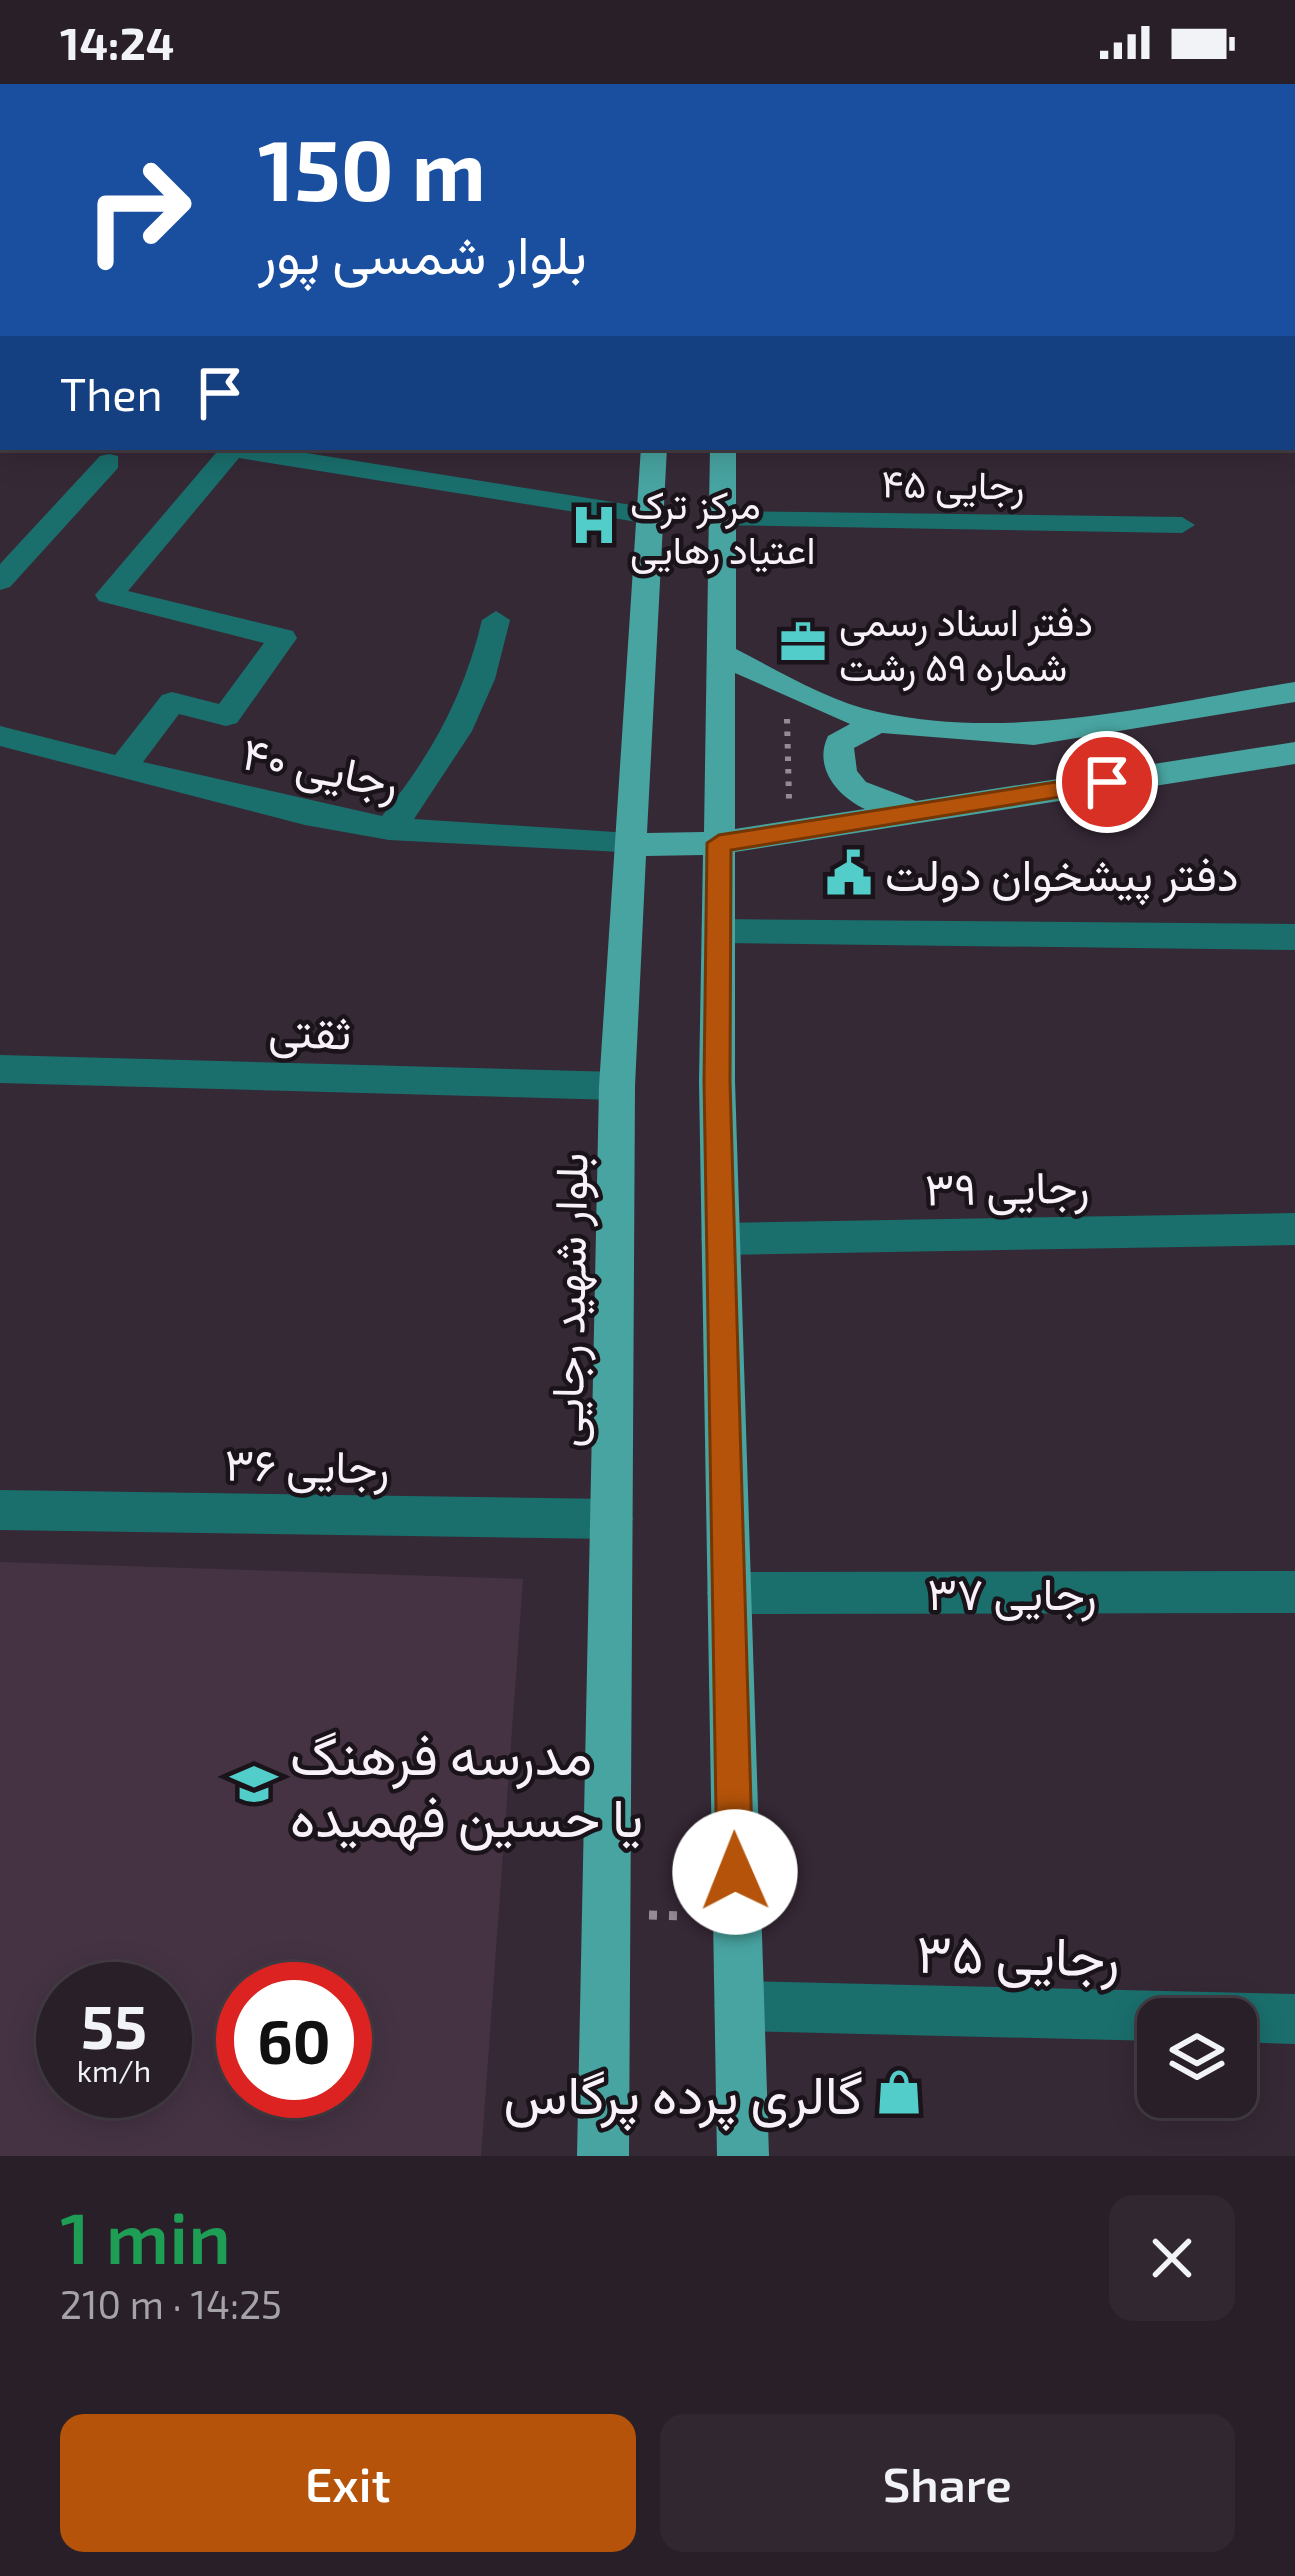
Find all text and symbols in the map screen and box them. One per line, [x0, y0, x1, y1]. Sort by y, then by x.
text: 14:24 [60, 15, 174, 69]
text: 150 m [258, 117, 486, 218]
icon: right [60, 132, 216, 288]
text: بلوار شمسی پور [258, 220, 587, 285]
icon: arrive [187, 360, 253, 426]
text: Then [60, 366, 163, 420]
street label: رجایی ۴۵ [881, 458, 1025, 511]
place label: مرکز ترک اعتیاد رهایی [630, 480, 815, 575]
hospital icon: مرکز ترک اعتیاد رهایی [569, 500, 619, 550]
place label: دفتر اسناد رسمی شماره ۵۹ رشت [839, 597, 1093, 692]
office icon: دفتر اسناد رسمی شماره ۵۹ رشت [778, 617, 828, 667]
street label: رجایی ۴۰ [238, 724, 404, 811]
pin [1056, 731, 1158, 833]
icon: arrive [1074, 749, 1140, 815]
place label: دفتر پیشخوان دولت [885, 846, 1238, 906]
public building icon: دفتر پیشخوان دولت [824, 848, 874, 898]
street label: ثقتی [268, 1002, 352, 1060]
street label: بلوار شهید رجایی [537, 1152, 600, 1448]
street label: رجایی ۳۹ [924, 1158, 1090, 1217]
street label: رجایی ۳۶ [224, 1436, 390, 1495]
street label: رجایی ۳۷ [927, 1565, 1097, 1622]
place label: مدرسه فرهنگ یا حسین فهمیده [290, 1721, 643, 1852]
school or university icon: مدرسه فرهنگ یا حسین فهمیده [229, 1759, 279, 1809]
position arrow [672, 1809, 798, 1935]
street label: رجایی ۳۵ [916, 1919, 1120, 1991]
speed limit sign: 60 [216, 1962, 372, 2118]
text: 55 [81, 1989, 147, 2061]
map controls [1137, 1998, 1257, 2118]
button: layers [1137, 1998, 1257, 2118]
text: km/h [77, 2052, 151, 2088]
place label: گالری پرده پرگاس [504, 2060, 863, 2132]
shop icon: گالری پرده پرگاس [874, 2067, 924, 2117]
text: 1 min [60, 2192, 231, 2278]
button: close [1109, 2195, 1235, 2321]
text: 210 m · 14:25 [60, 2280, 282, 2327]
button: Exit [60, 2414, 636, 2552]
button: Share [660, 2414, 1235, 2552]

